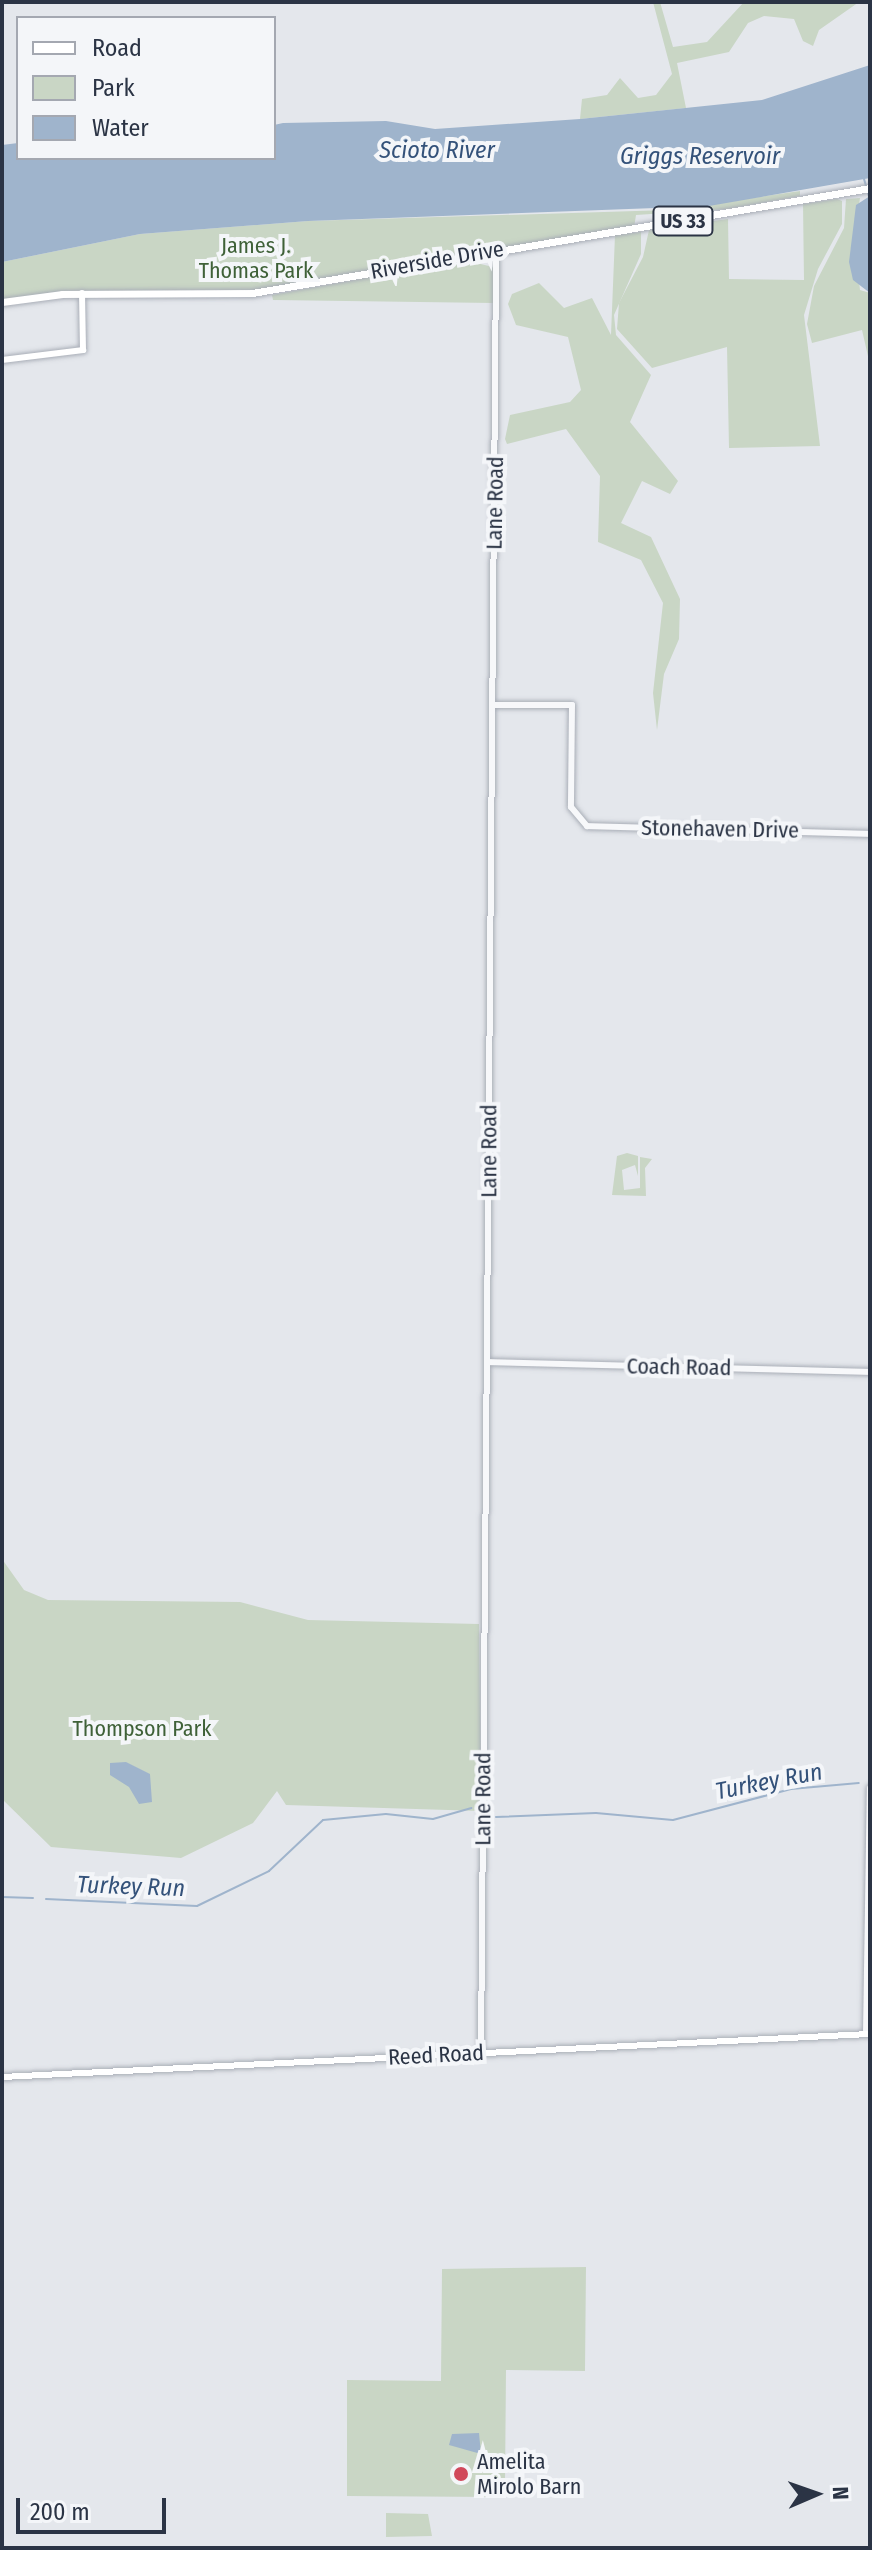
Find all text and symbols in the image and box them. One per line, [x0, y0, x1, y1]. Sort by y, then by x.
legend [16, 16, 276, 160]
text: Road [92, 34, 142, 62]
text: Park [92, 74, 135, 102]
text: Water [92, 114, 149, 142]
water label: Scioto River [379, 137, 495, 165]
water label: Griggs Reservoir [620, 143, 780, 171]
road number: US 33 [651, 205, 715, 237]
park label: James J. Thomas Park [199, 232, 313, 284]
street label: Riverside Drive [368, 235, 506, 285]
street label: Lane Road [481, 456, 509, 550]
street label: Stonehaven Drive [641, 814, 799, 844]
street label: Lane Road [476, 1104, 502, 1198]
street label: Coach Road [626, 1353, 732, 1381]
park label: Thompson Park [73, 1716, 211, 1742]
street label: Lane Road [470, 1752, 496, 1846]
water label: Turkey Run [713, 1758, 825, 1806]
water label: Turkey Run [76, 1871, 186, 1903]
street label: Reed Road [387, 2039, 485, 2071]
place label: Amelita Mirolo Barn [477, 2448, 581, 2500]
north arrow [776, 2454, 856, 2534]
marker: Amelita Mirolo Barn [452, 2465, 470, 2483]
scale bar [20, 2482, 170, 2532]
text: N [827, 2486, 854, 2500]
text: 200 m [30, 2498, 90, 2526]

